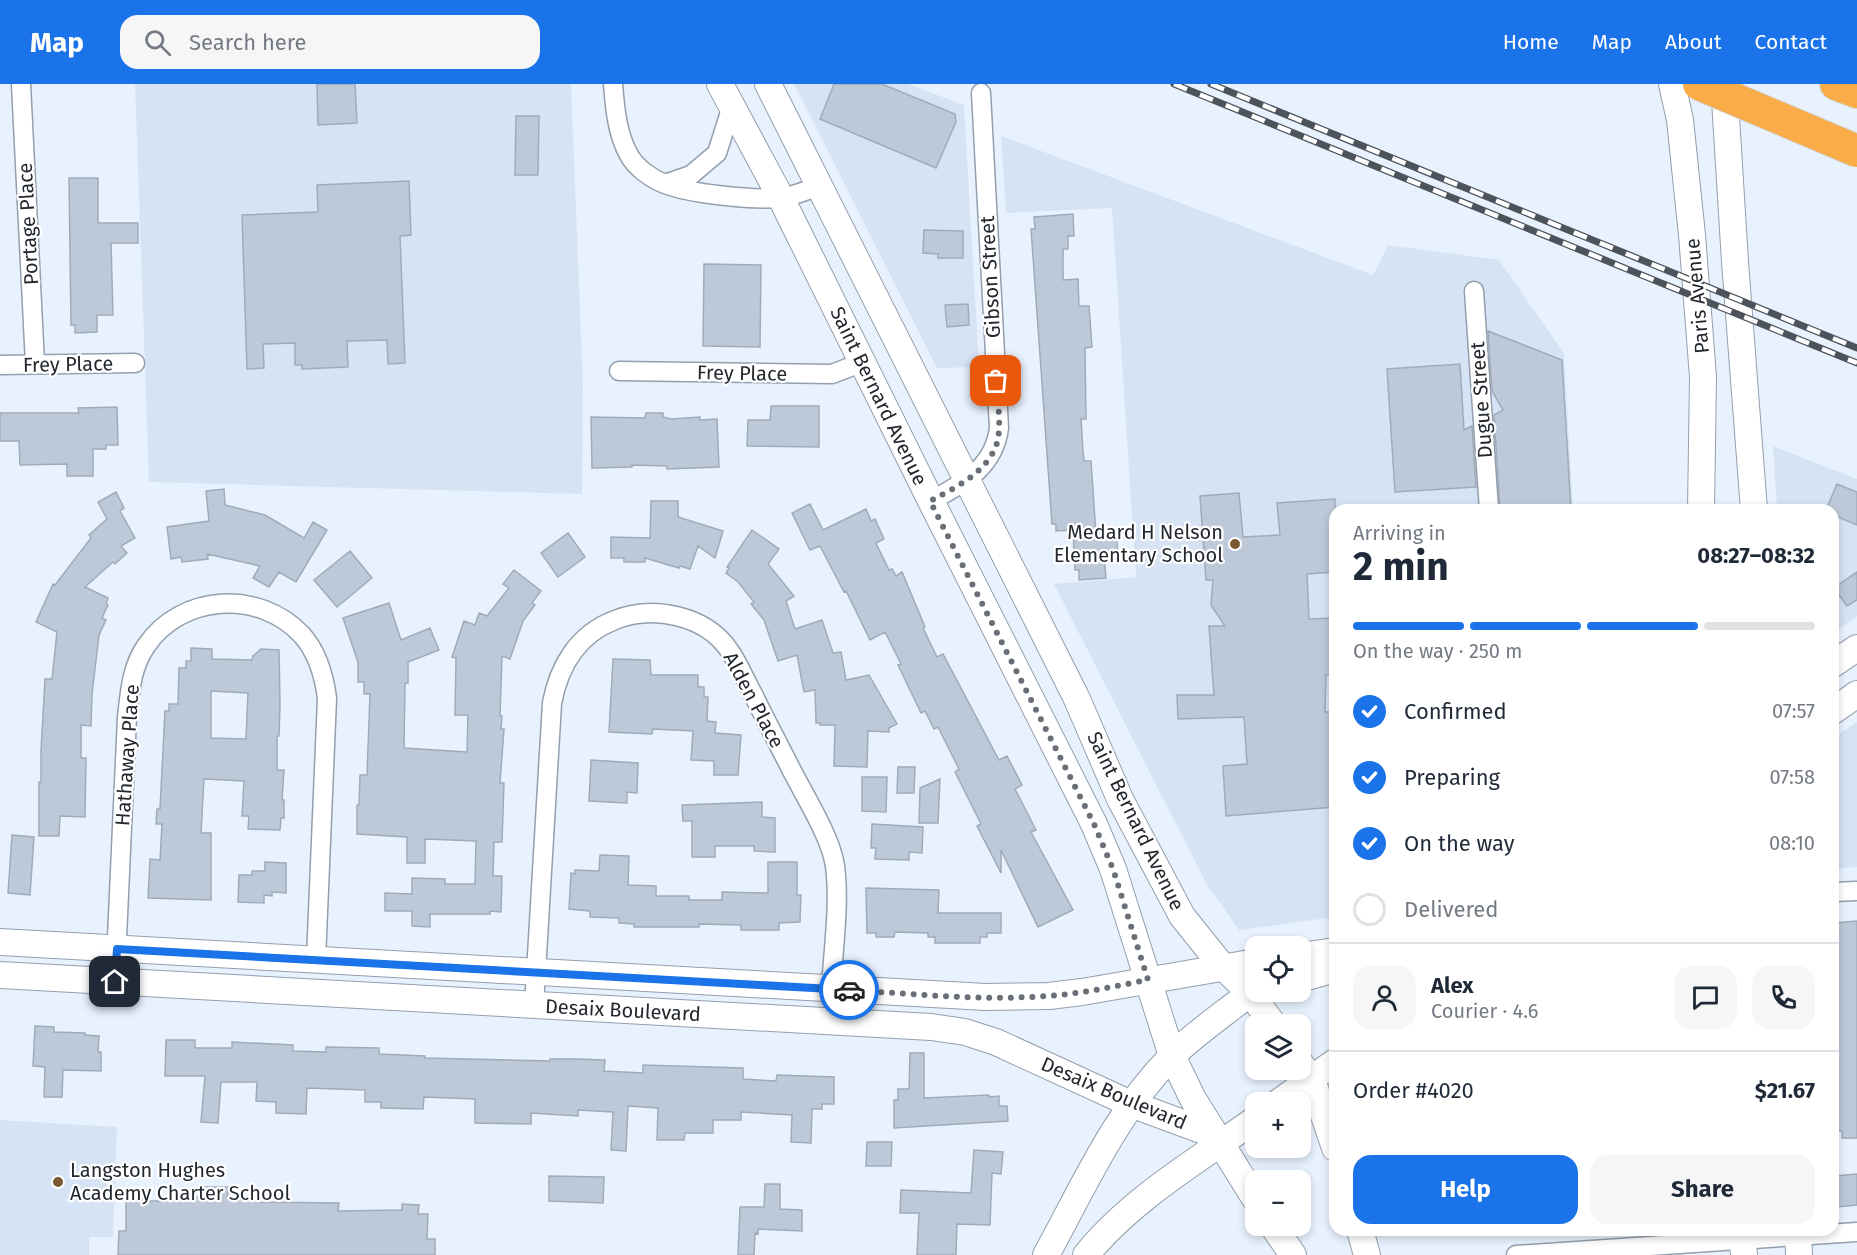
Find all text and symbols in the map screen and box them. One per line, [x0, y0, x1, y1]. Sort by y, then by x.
search box [120, 15, 540, 69]
text: Map [30, 26, 84, 59]
icon: search [141, 26, 174, 59]
text: Search here [189, 29, 307, 56]
text: Home [1503, 29, 1559, 55]
text: Map [1592, 29, 1632, 55]
text: About [1665, 29, 1722, 55]
text: Contact [1755, 29, 1827, 55]
street label: Portage Place [13, 162, 43, 286]
street label: Gibson Street [975, 214, 1005, 339]
street label: Paris Avenue [1680, 237, 1714, 355]
street label: Saint Bernard Avenue [825, 303, 933, 489]
street label: Dugue Street [1465, 340, 1497, 459]
street label: Frey Place [23, 351, 113, 377]
pin [970, 355, 1021, 406]
street label: Frey Place [697, 360, 787, 386]
icon: bag [979, 364, 1012, 397]
place label: Medard H Nelson Elementary School [1054, 520, 1223, 567]
text: Arriving in [1353, 521, 1446, 545]
marker: Medard H Nelson Elementary School [1228, 537, 1242, 551]
text: 08:27–08:32 [1697, 542, 1815, 569]
text: 2 min [1353, 544, 1449, 590]
text: On the way · 250 m [1353, 639, 1522, 663]
street label: Alden Place [719, 648, 789, 752]
street label: Hathaway Place [110, 683, 144, 827]
icon: check [1353, 695, 1386, 728]
text: Confirmed [1404, 698, 1507, 725]
text: 07:57 [1772, 699, 1815, 723]
street label: Saint Bernard Avenue [1082, 728, 1190, 914]
icon: check [1353, 761, 1386, 794]
text: Preparing [1404, 764, 1500, 791]
text: 07:58 [1769, 765, 1815, 789]
icon: check [1353, 827, 1386, 860]
text: On the way [1404, 830, 1515, 857]
text: 08:10 [1769, 831, 1815, 855]
text: Delivered [1404, 896, 1499, 923]
map controls [1245, 936, 1311, 1236]
button: locate [1245, 936, 1311, 1002]
pin [89, 956, 140, 1007]
courier [819, 960, 879, 1020]
icon: home [98, 965, 131, 998]
button: person [1353, 966, 1416, 1029]
button: chat [1674, 966, 1737, 1029]
button: phone [1752, 966, 1815, 1029]
text: Alex [1431, 972, 1474, 999]
icon: car [833, 974, 866, 1007]
street label: Desaix Boulevard [544, 994, 702, 1026]
text: Courier · 4.6 [1431, 999, 1538, 1023]
button: layers [1245, 1014, 1311, 1080]
street label: Desaix Boulevard [1038, 1051, 1190, 1135]
text: Order #4020 [1353, 1077, 1474, 1104]
text: $21.67 [1755, 1077, 1815, 1104]
button: + [1245, 1092, 1311, 1158]
button: Help [1353, 1155, 1578, 1224]
button: Share [1590, 1155, 1815, 1224]
place label: Langston Hughes Academy Charter School [70, 1158, 290, 1205]
button: − [1245, 1170, 1311, 1236]
marker: Langston Hughes Academy Charter School [51, 1175, 65, 1189]

